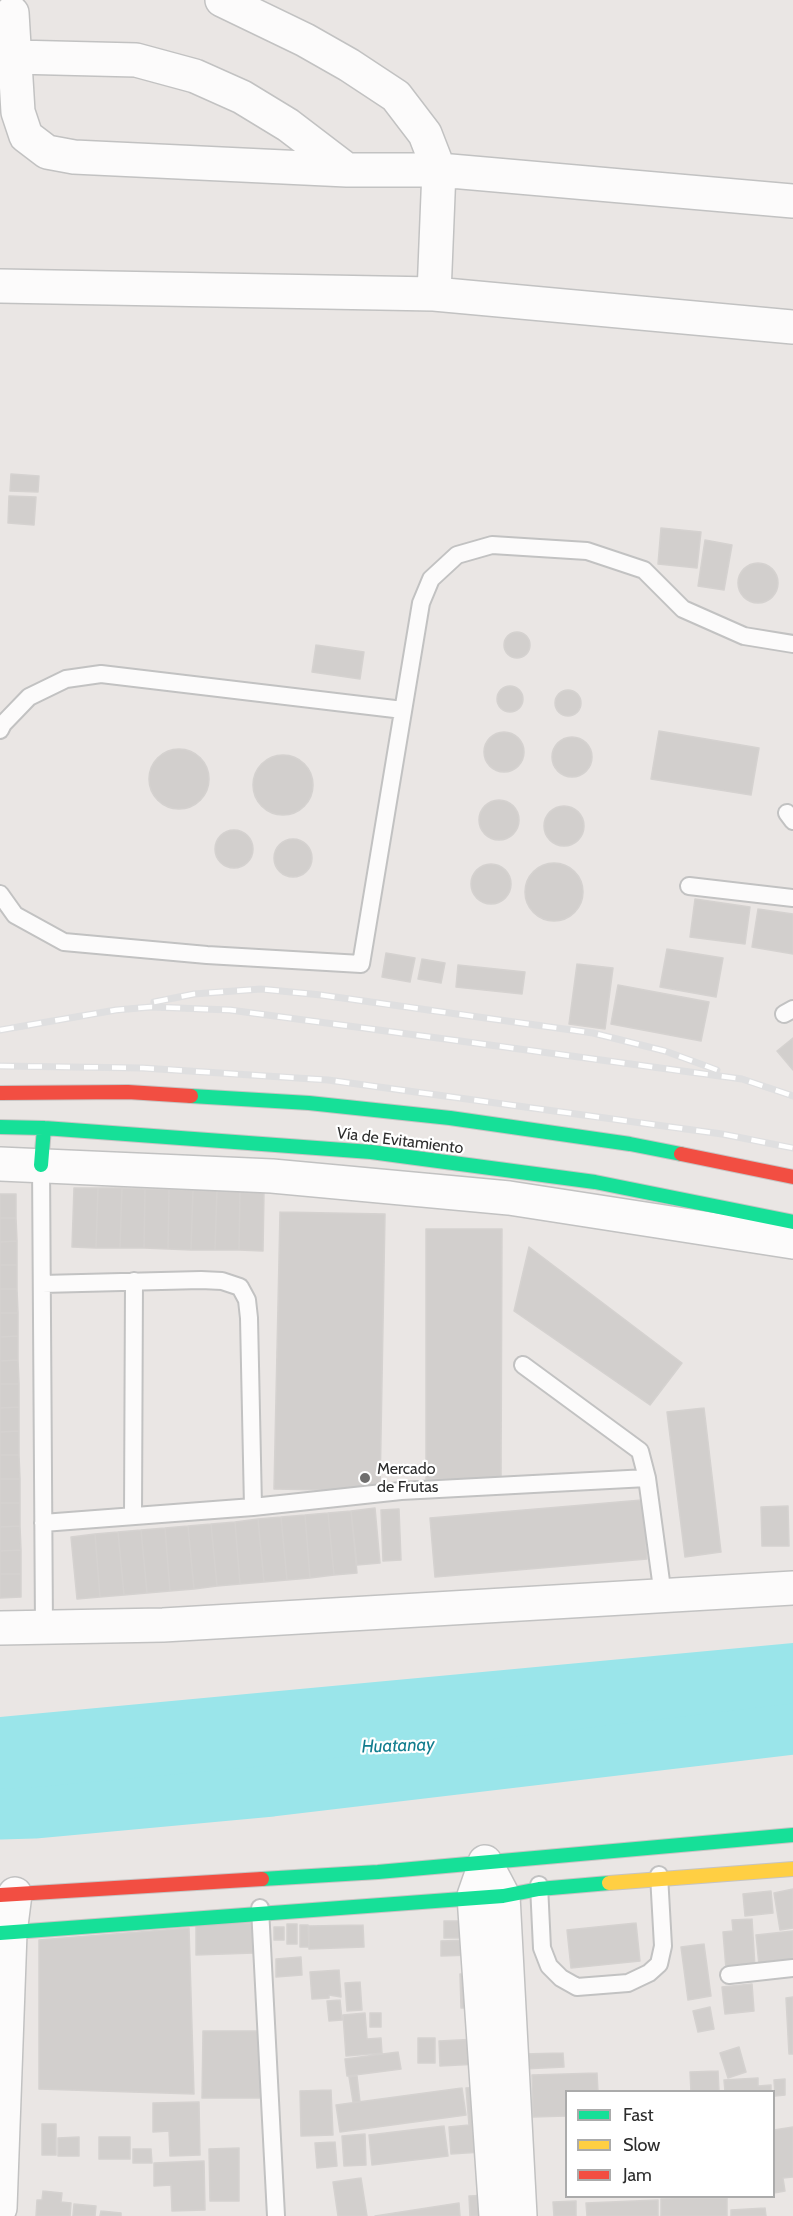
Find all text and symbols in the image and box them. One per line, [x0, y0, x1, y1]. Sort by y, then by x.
street label: Vía de Evitamiento [336, 1124, 464, 1158]
place label: Mercado de Frutas [377, 1459, 438, 1497]
marker: Mercado de Frutas [358, 1471, 372, 1485]
water label: Huatanay [361, 1734, 435, 1758]
legend [565, 2090, 775, 2198]
text: Fast [623, 2104, 654, 2126]
text: Slow [623, 2134, 660, 2156]
text: Jam [623, 2164, 652, 2186]

